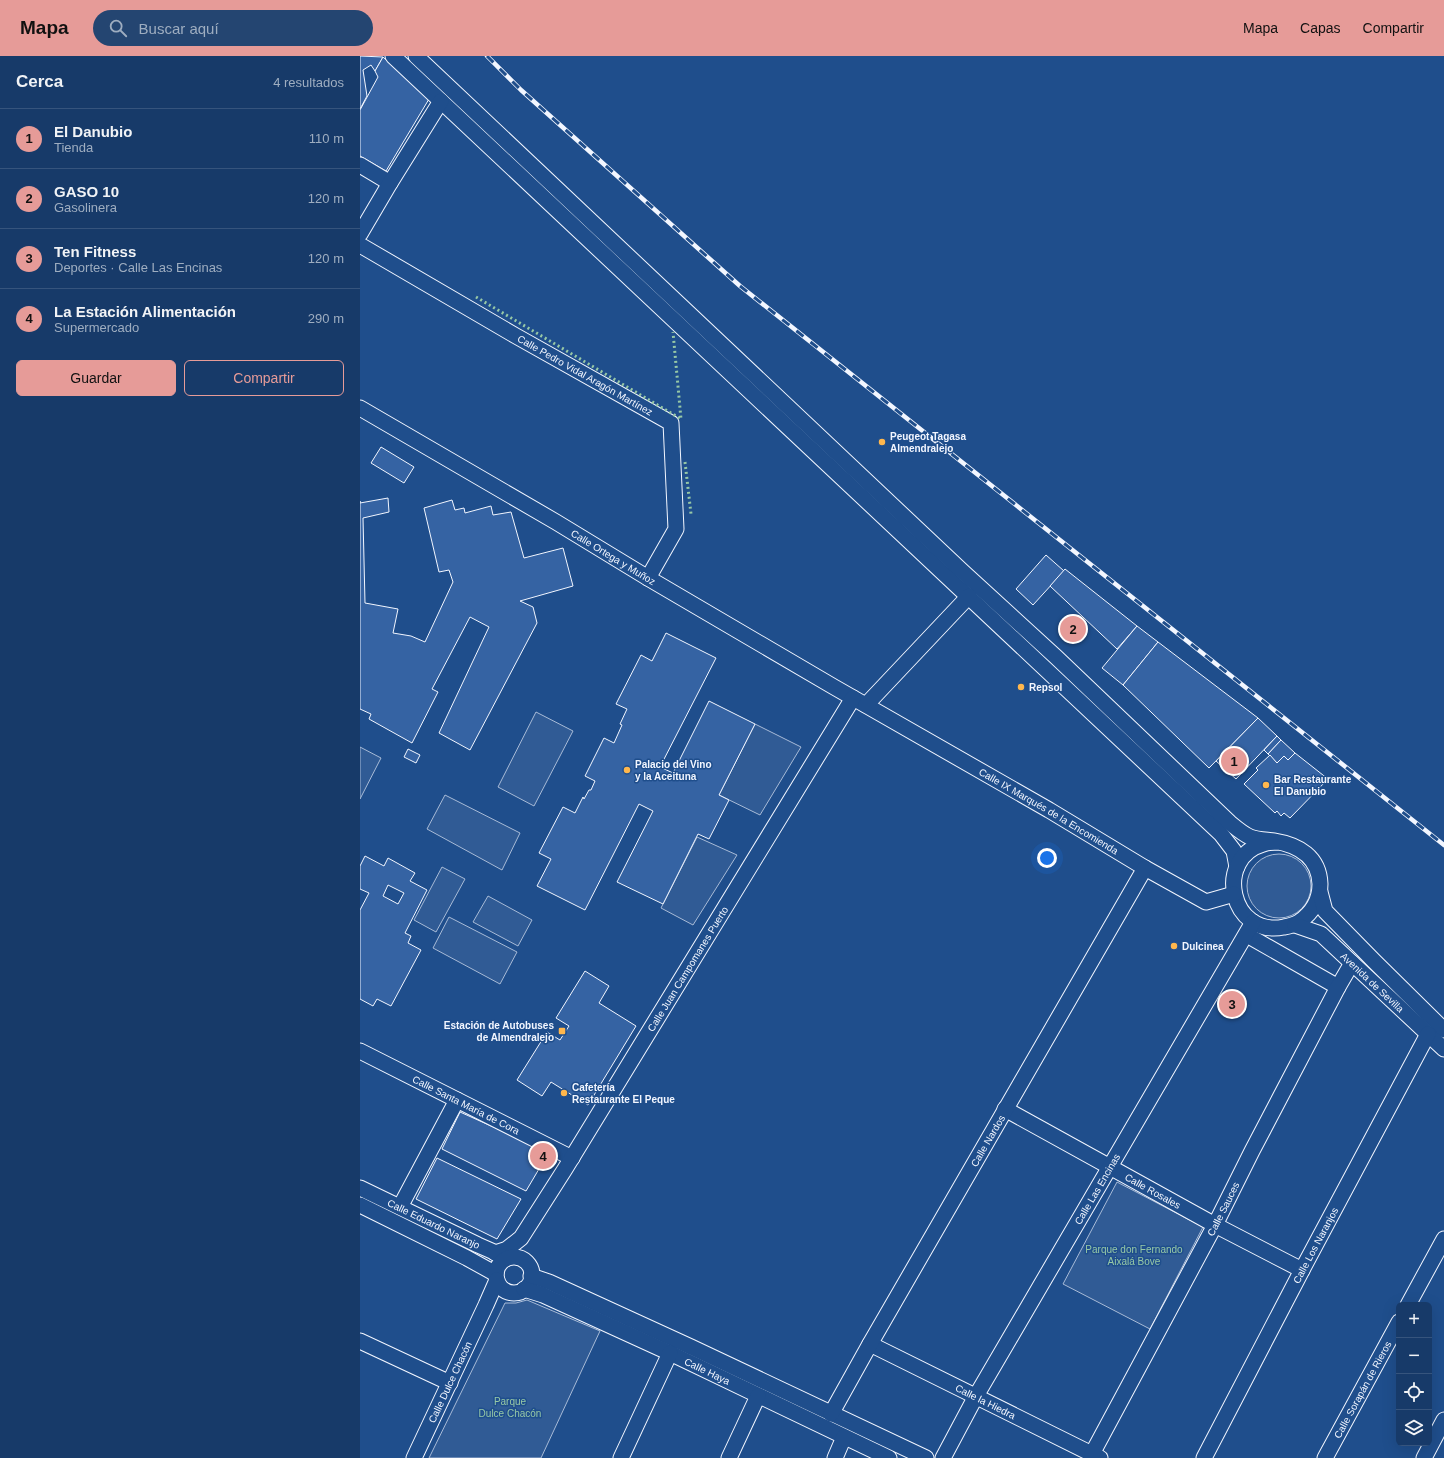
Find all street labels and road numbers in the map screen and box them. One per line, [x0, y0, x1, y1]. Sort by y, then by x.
street label: Calle Pedro Vidal Aragón Martínez [516, 333, 655, 417]
street label: Calle Ortega y Muñoz [569, 527, 658, 587]
street label: Calle IX Marqués de la Encomienda [977, 766, 1121, 856]
street label: Calle Juan Campomanes Puerto [645, 904, 730, 1033]
street label: Avenida de Sevilla [1339, 950, 1407, 1015]
street label: Calle Santa María de Cora [411, 1073, 522, 1136]
street label: Calle Nardos [968, 1113, 1007, 1168]
street label: Calle Las Encinas [1072, 1152, 1122, 1226]
street label: Calle Rosales [1123, 1171, 1183, 1210]
street label: Calle Sauces [1205, 1180, 1241, 1238]
street label: Calle Eduardo Naranjo [386, 1197, 482, 1251]
street label: Calle Los Naranjos [1291, 1205, 1340, 1285]
street label: Calle Sorapán de Rieros [1331, 1339, 1393, 1440]
street label: Calle Dulce Chacón [426, 1340, 474, 1424]
street label: Calle Haya [683, 1355, 732, 1387]
street label: Calle la Hiedra [954, 1382, 1018, 1421]

